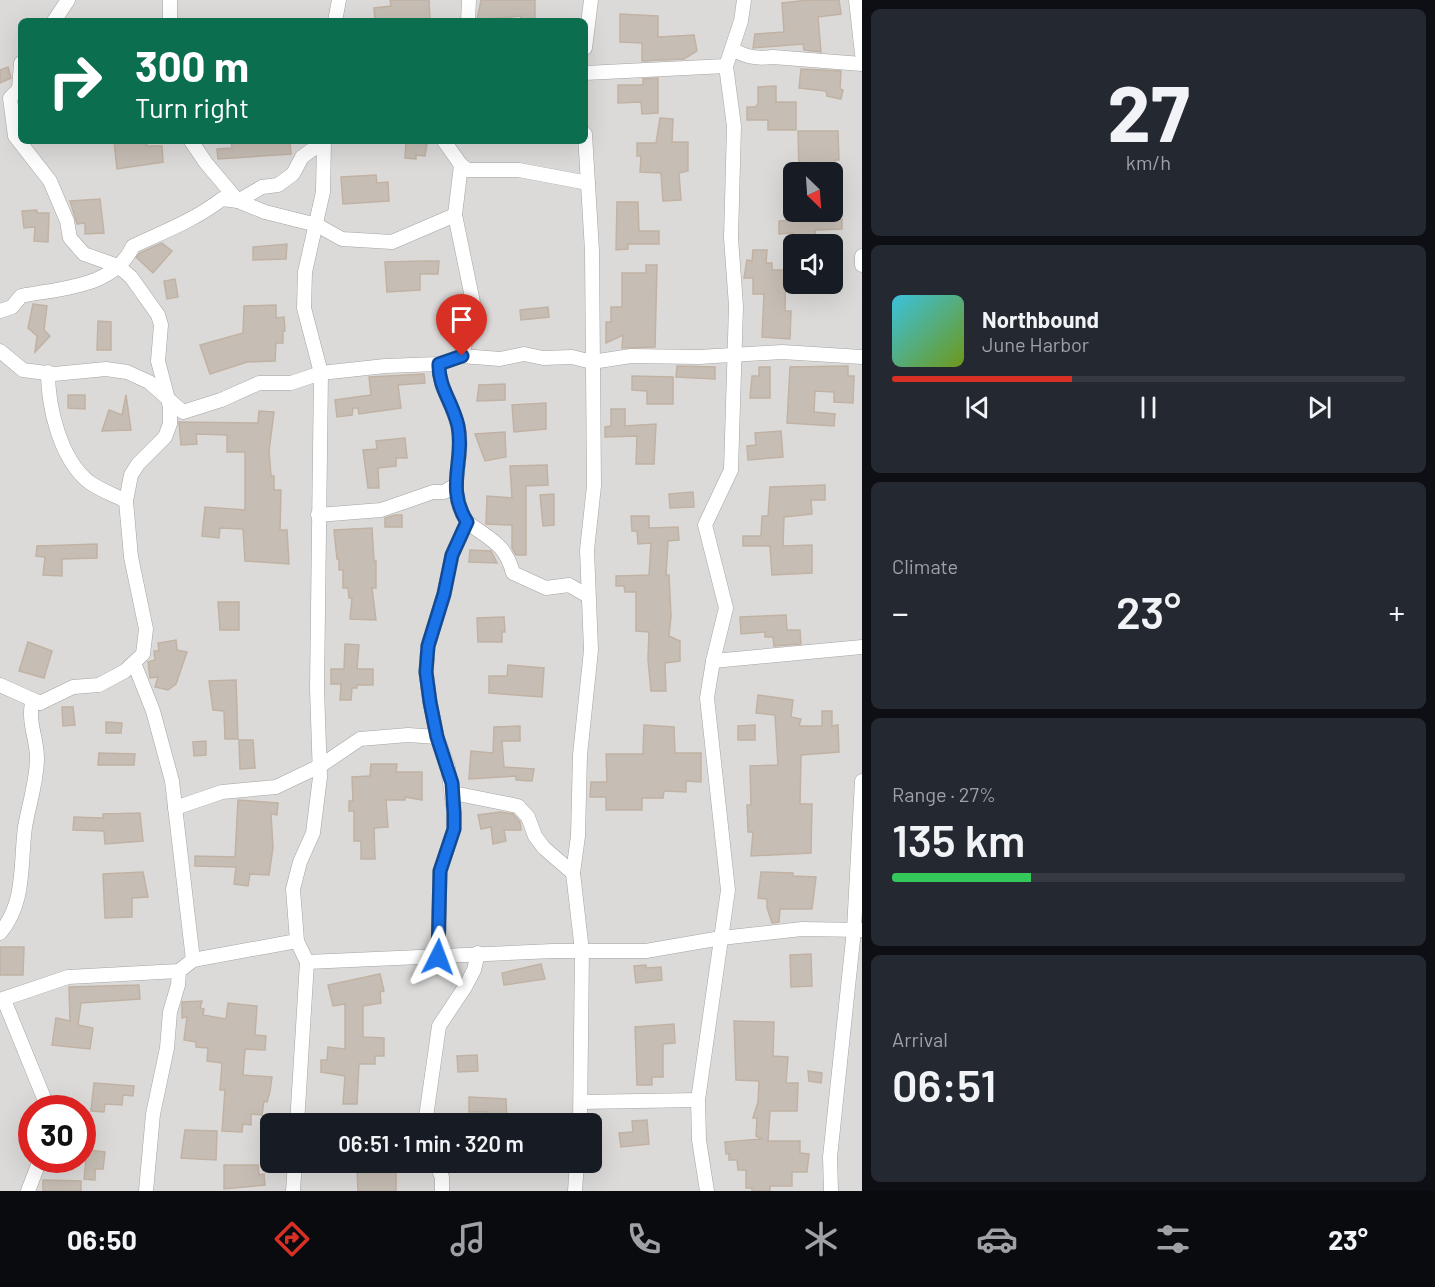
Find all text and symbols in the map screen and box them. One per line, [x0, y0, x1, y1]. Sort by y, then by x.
text: 300 m [135, 40, 249, 90]
icon: right [36, 42, 114, 120]
text: 27 [1107, 64, 1190, 158]
text: Turn right [135, 91, 249, 123]
text: km/h [1126, 150, 1171, 174]
north arrow [783, 162, 843, 222]
map controls [783, 162, 843, 294]
button: sound [783, 234, 843, 294]
pin [436, 294, 487, 356]
icon: arrive [445, 303, 478, 336]
text: Northbound [982, 306, 1099, 332]
text: June Harbor [982, 332, 1089, 356]
icon: previous [961, 391, 994, 424]
icon: pause [1132, 391, 1165, 424]
icon: next [1303, 391, 1336, 424]
text: Climate [892, 554, 958, 578]
text: 23° [1116, 584, 1181, 638]
text: − [892, 592, 909, 632]
text: + [1389, 592, 1405, 632]
text: Range · 27% [892, 782, 996, 806]
text: 135 km [892, 812, 1025, 866]
position arrow [406, 925, 470, 989]
text: Arrival [892, 1027, 948, 1051]
text: 06:51 [892, 1057, 996, 1111]
speed limit sign: 30 [18, 1095, 96, 1173]
text: 06:51 · 1 min · 320 m [338, 1130, 524, 1156]
icon: directions [271, 1218, 313, 1260]
icon: music [447, 1218, 489, 1260]
icon: phone [623, 1218, 665, 1260]
icon: climate [800, 1218, 842, 1260]
icon: car [976, 1218, 1018, 1260]
icon: filters [1152, 1218, 1194, 1260]
text: 06:50 [67, 1223, 137, 1255]
text: 23° [1328, 1223, 1368, 1255]

